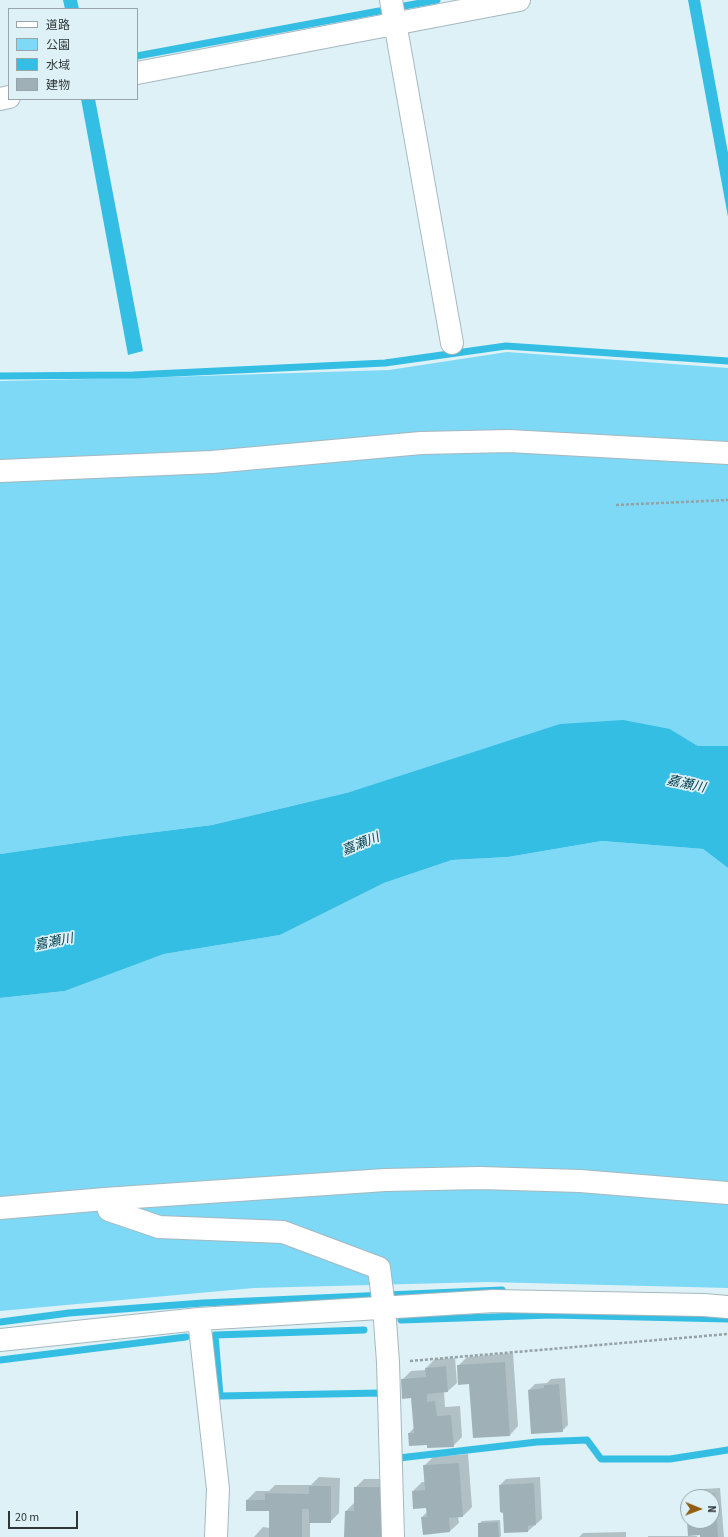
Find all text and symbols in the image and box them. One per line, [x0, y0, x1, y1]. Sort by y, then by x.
legend [8, 8, 138, 100]
text: 道路 [46, 17, 70, 34]
text: 公園 [46, 37, 70, 54]
text: 水域 [46, 57, 70, 74]
text: 建物 [46, 77, 70, 94]
water label: 嘉瀬川 [665, 773, 707, 797]
water label: 嘉瀬川 [340, 830, 382, 860]
water label: 嘉瀬川 [33, 932, 75, 954]
north arrow [680, 1489, 720, 1529]
scale bar [10, 1503, 80, 1529]
text: N [704, 1505, 719, 1513]
text: 20 m [15, 1509, 39, 1526]

